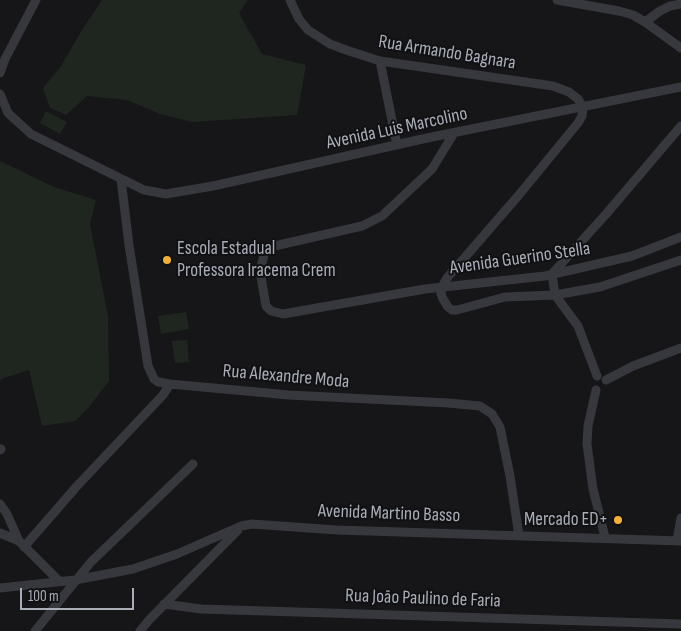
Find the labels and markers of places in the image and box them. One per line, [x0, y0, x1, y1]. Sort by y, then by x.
place label: Escola Estadual Professora Iracema Crem [177, 238, 336, 282]
marker: Escola Estadual Professora Iracema Crem [161, 254, 173, 266]
place label: Mercado ED+ [524, 509, 608, 531]
marker: Mercado ED+ [612, 514, 624, 526]

